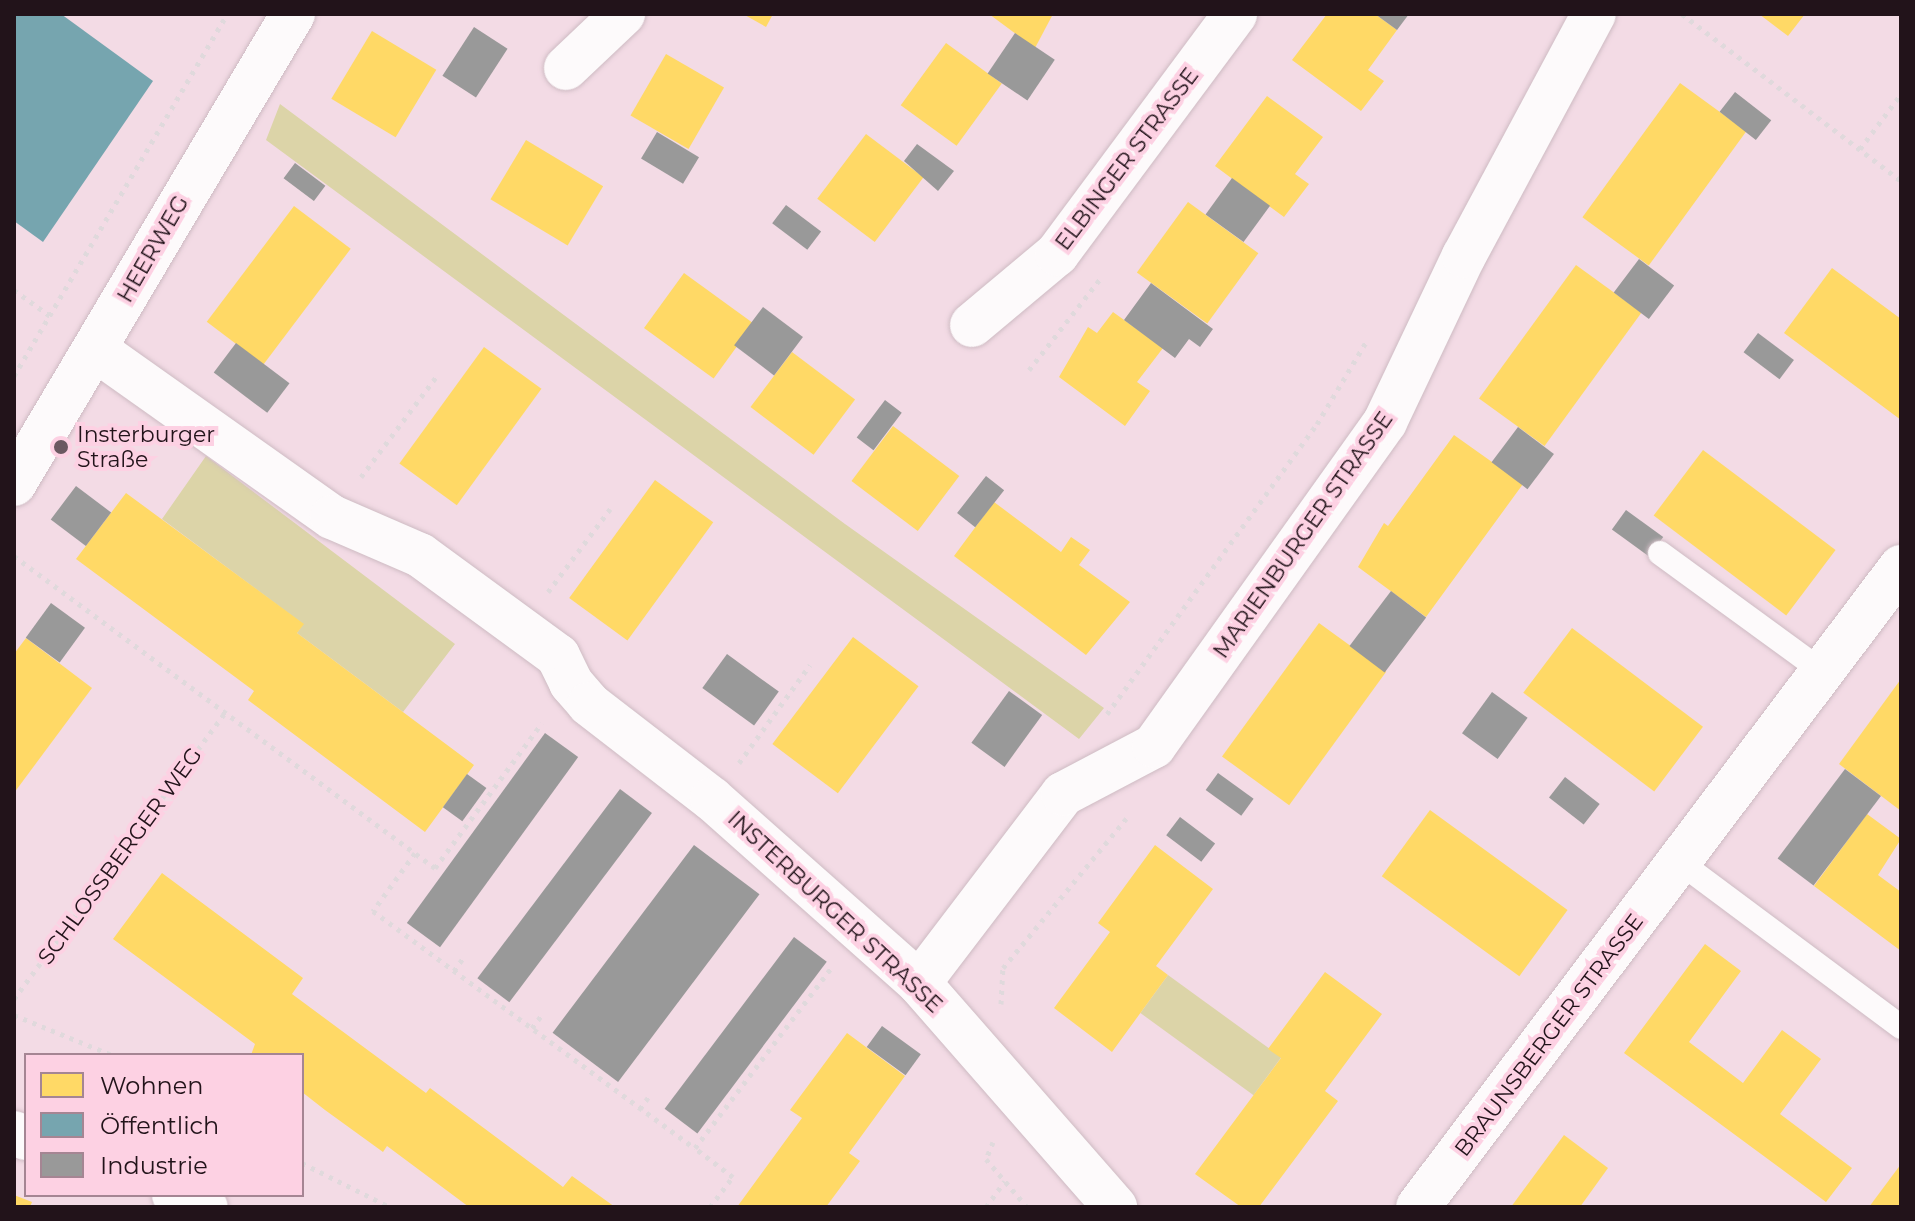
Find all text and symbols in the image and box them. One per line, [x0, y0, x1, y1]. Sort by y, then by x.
street label: ELBINGER STRASSE [1050, 63, 1204, 255]
street label: HEERWEG [112, 191, 194, 307]
street label: MARIENBURGER STRASSE [1208, 407, 1398, 663]
place label: Insterburger Straße [77, 421, 215, 472]
marker: Insterburger Straße [52, 438, 70, 456]
street label: SCHLOSSBERGER WEG [32, 742, 208, 970]
street label: INSTERBURGER STRASSE [722, 806, 948, 1018]
street label: BRAUNSBERGER STRASSE [1449, 909, 1649, 1161]
legend [24, 1053, 304, 1197]
text: Wohnen [100, 1071, 204, 1100]
text: Öffentlich [100, 1111, 219, 1140]
text: Industrie [100, 1151, 208, 1180]

